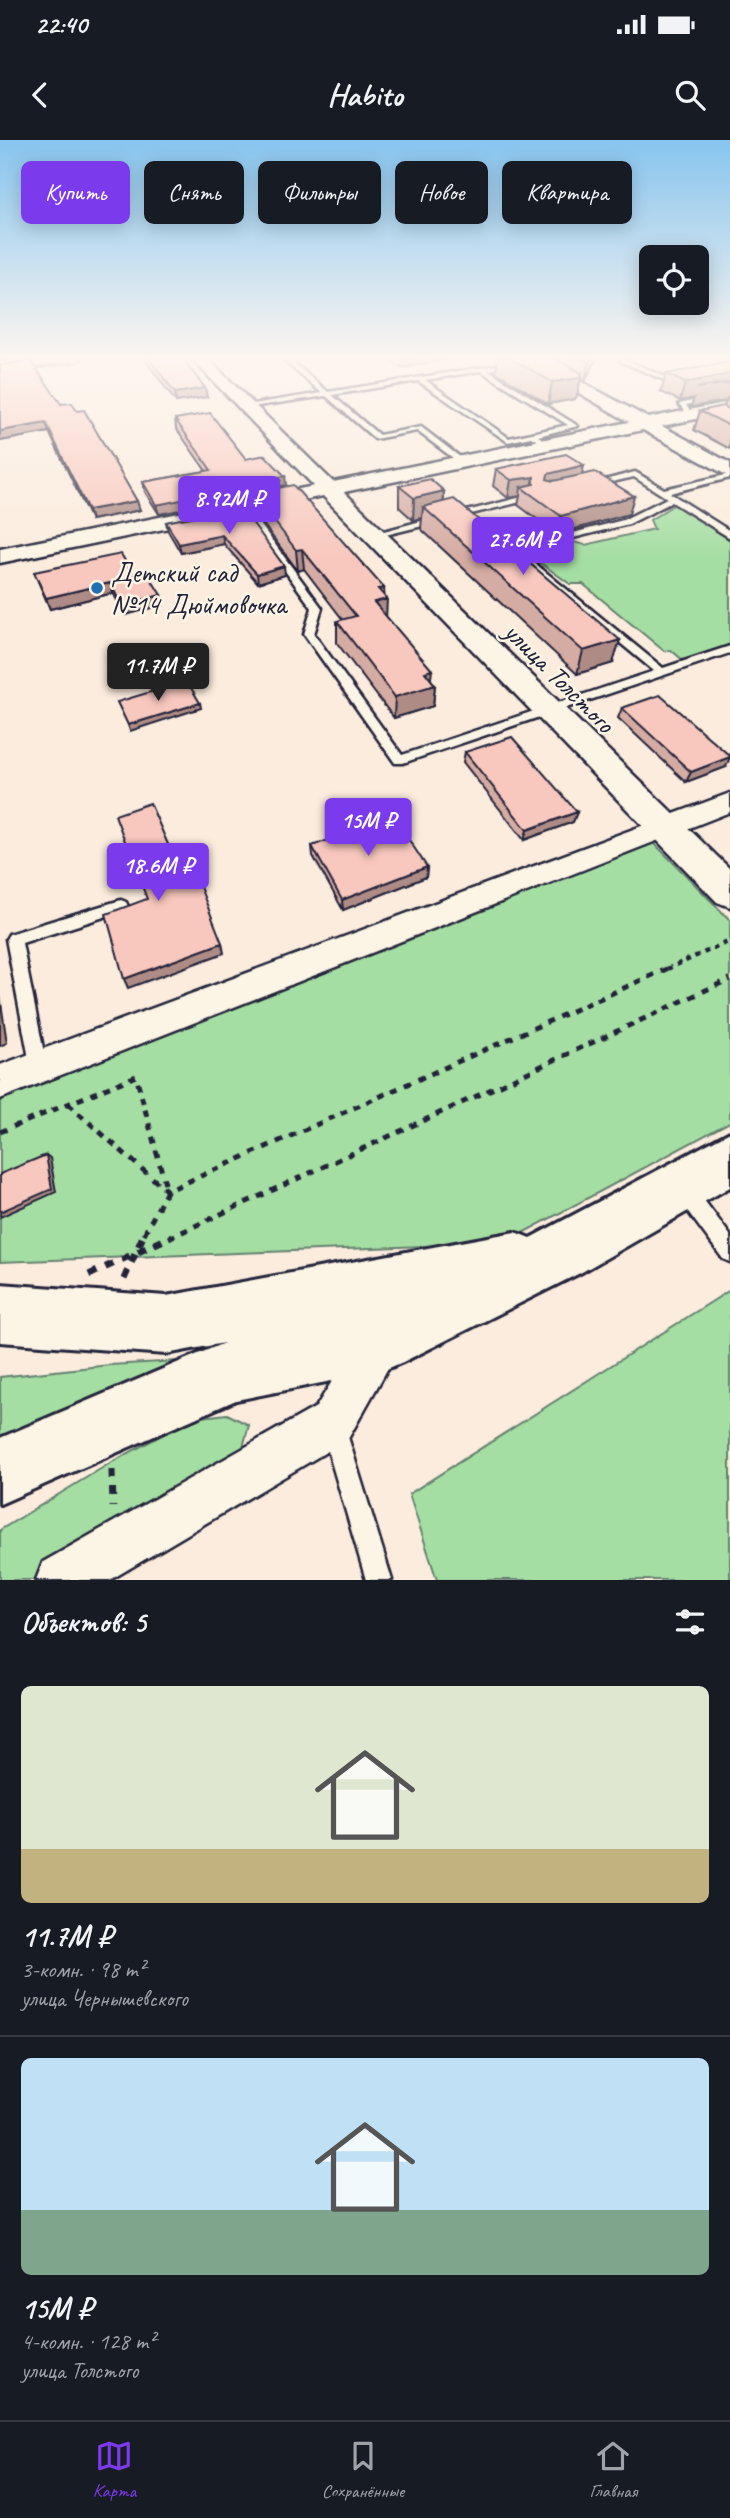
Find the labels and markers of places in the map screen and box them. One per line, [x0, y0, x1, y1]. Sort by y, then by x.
pin: 8.92M ₽ [164, 476, 294, 536]
pin: 27.6M ₽ [458, 518, 588, 577]
place label: Детский сад №14 Дюймовочка [111, 555, 289, 622]
marker: Детский сад №14 Дюймовочка [89, 580, 105, 596]
pin: 11.7M ₽ [93, 644, 223, 703]
pin: 15M ₽ [319, 798, 417, 858]
pin: 18.6M ₽ [93, 844, 223, 903]

